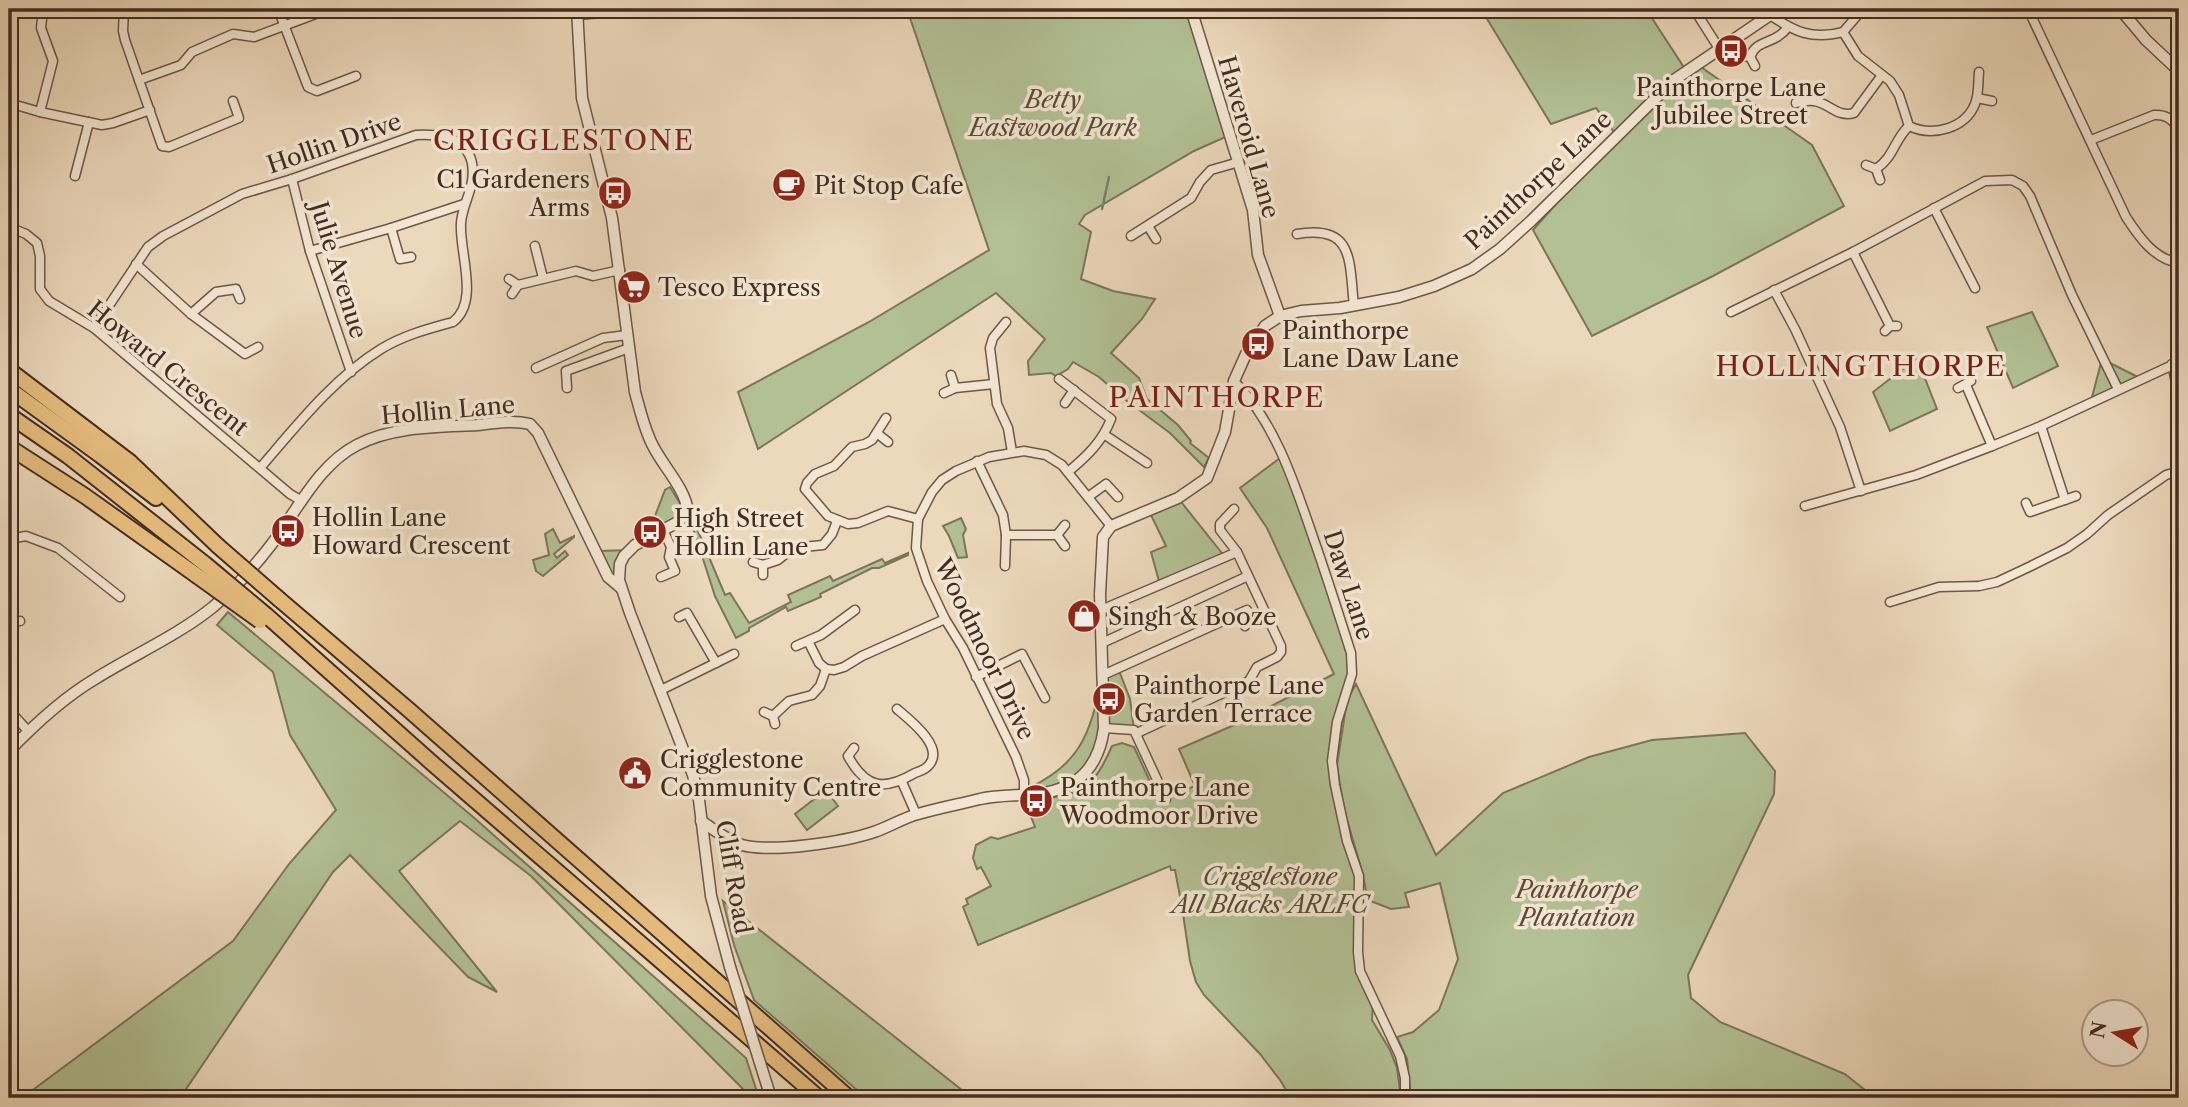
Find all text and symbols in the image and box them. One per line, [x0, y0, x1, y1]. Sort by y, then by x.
bus stop icon: Painthorpe Lane Jubilee Street [1712, 32, 1750, 70]
street label: Haveroid Lane [1212, 52, 1286, 222]
place label: Painthorpe Lane Jubilee Street [1636, 73, 1826, 130]
park label: Betty Eastwood Park [967, 85, 1137, 142]
street label: Painthorpe Lane [1459, 104, 1617, 256]
street label: Hollin Drive [263, 106, 405, 180]
district label: CRIGGLESTONE [433, 123, 695, 157]
place label: C1 Gardeners Arms [436, 165, 590, 222]
cafe icon: Pit Stop Cafe [770, 166, 808, 204]
place label: Pit Stop Cafe [814, 171, 964, 200]
bus stop icon: C1 Gardeners Arms [596, 174, 634, 212]
street label: Julie Avenue [303, 194, 374, 342]
supermarket icon: Tesco Express [615, 268, 653, 306]
place label: Tesco Express [658, 273, 821, 302]
street label: Howard Crescent [82, 294, 255, 442]
place label: Painthorpe Lane Daw Lane [1282, 316, 1459, 373]
bus stop icon: Painthorpe Lane Daw Lane [1239, 325, 1277, 363]
district label: HOLLINGTHORPE [1715, 349, 2007, 383]
district label: PAINTHORPE [1108, 380, 1326, 414]
street label: Hollin Lane [380, 390, 516, 430]
place label: Hollin Lane Howard Crescent [312, 503, 511, 560]
place label: High Street Hollin Lane [674, 504, 809, 561]
bus stop icon: Hollin Lane Howard Crescent [269, 512, 307, 550]
bus stop icon: High Street Hollin Lane [631, 513, 669, 551]
street label: Daw Lane [1318, 526, 1380, 644]
street label: Woodmoor Drive [928, 553, 1042, 745]
shop icon: Singh & Booze [1065, 597, 1103, 635]
place label: Singh & Booze [1108, 602, 1277, 631]
place label: Painthorpe Lane Garden Terrace [1134, 671, 1324, 728]
bus stop icon: Painthorpe Lane Garden Terrace [1090, 680, 1128, 718]
place label: Crigglestone Community Centre [660, 745, 881, 802]
public building icon: Crigglestone Community Centre [616, 754, 654, 792]
place label: Painthorpe Lane Woodmoor Drive [1059, 773, 1258, 830]
bus stop icon: Painthorpe Lane Woodmoor Drive [1017, 782, 1055, 820]
street label: Cliff Road [710, 818, 758, 937]
park label: Crigglestone All Blacks ARLFC [1168, 862, 1372, 919]
park label: Painthorpe Plantation [1514, 875, 1639, 932]
north arrow [2080, 998, 2150, 1068]
text: N [2086, 1020, 2112, 1040]

